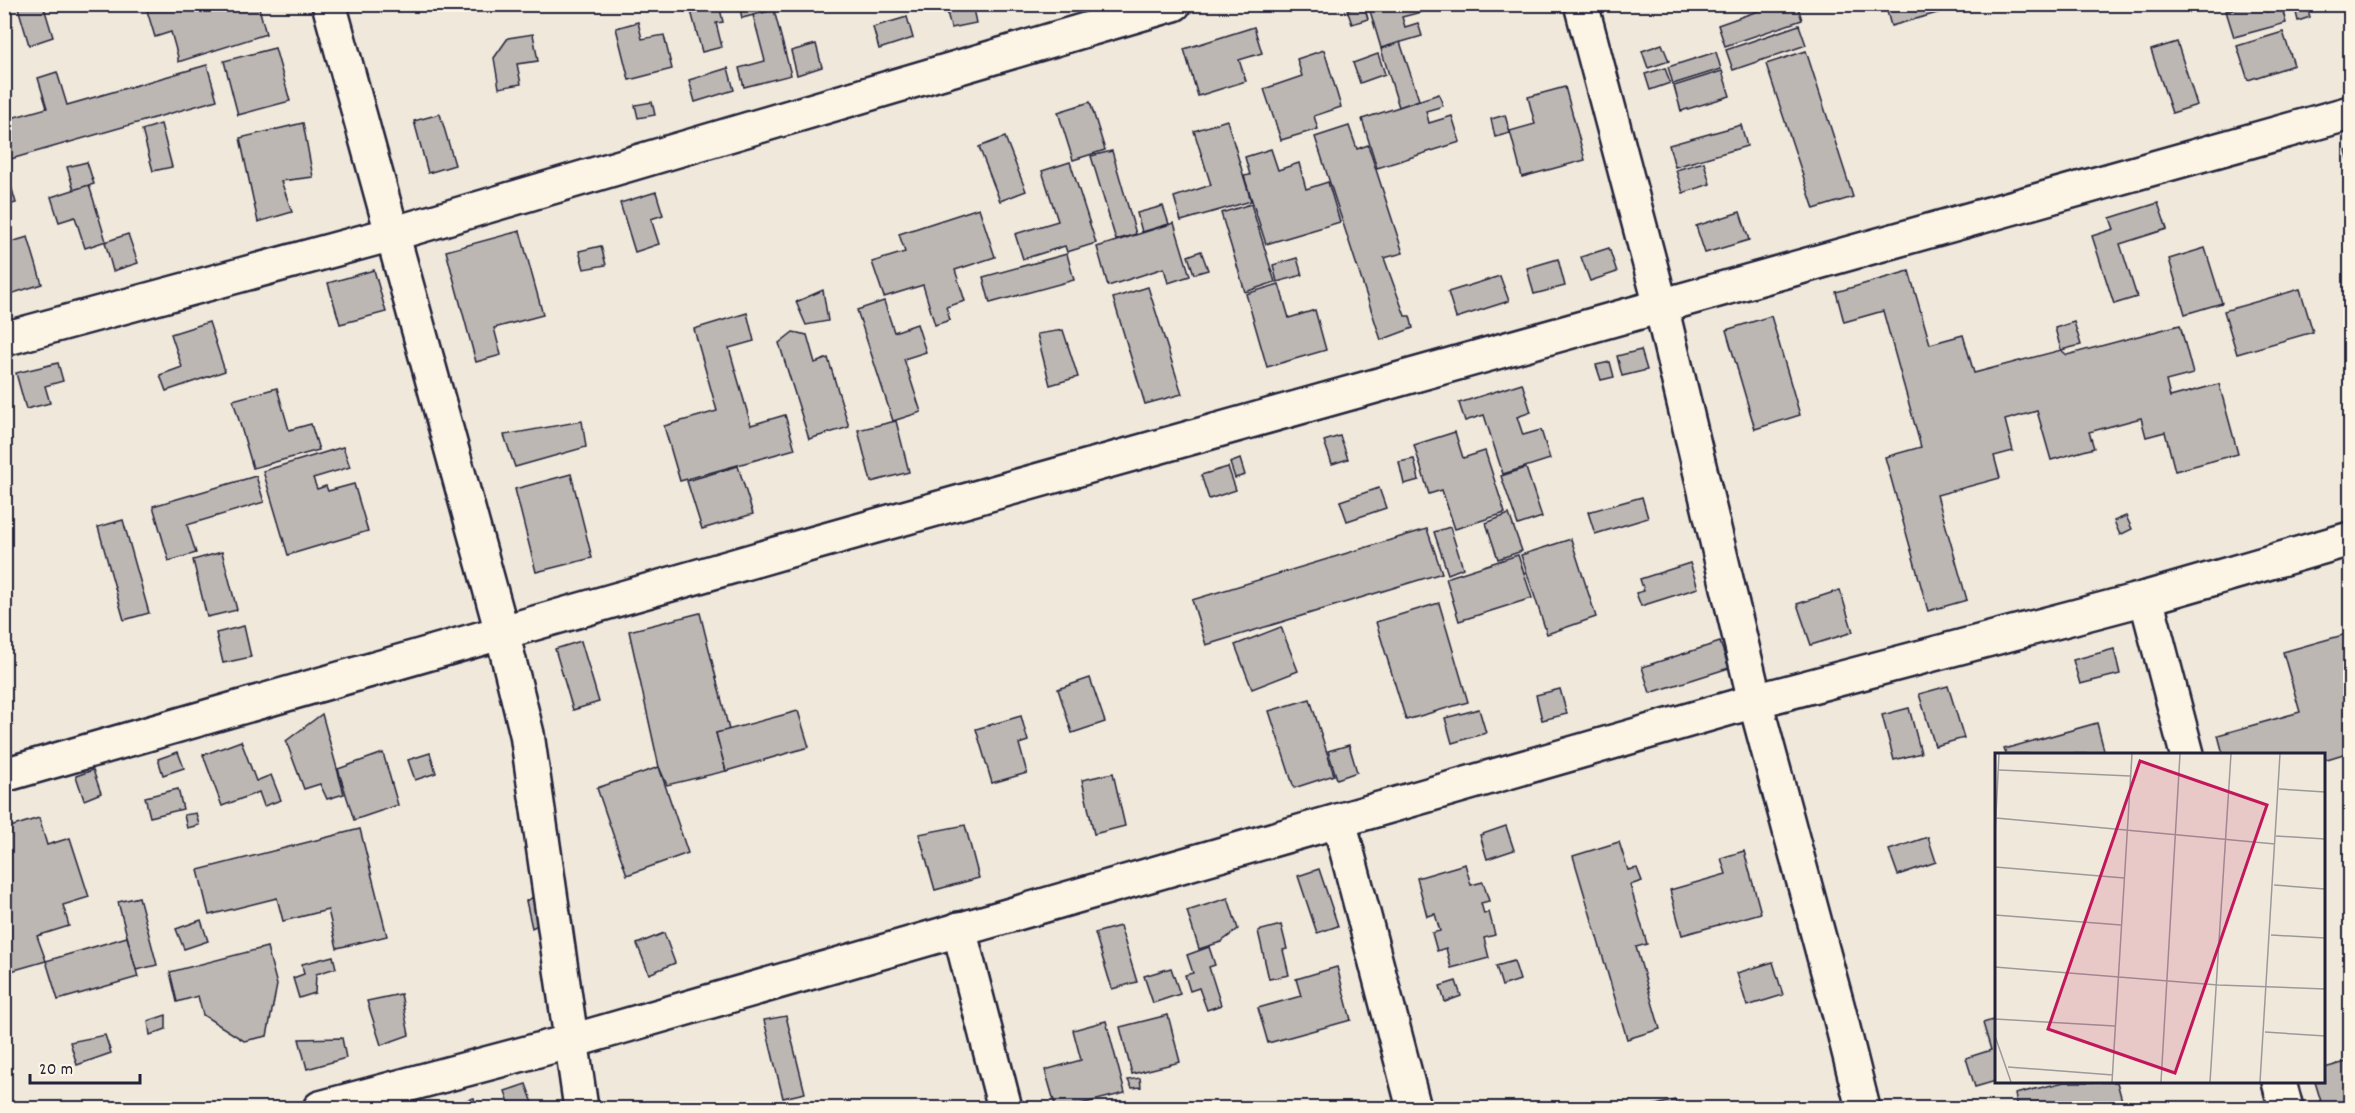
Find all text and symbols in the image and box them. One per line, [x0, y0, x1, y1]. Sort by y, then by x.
inset map [1995, 753, 2325, 1083]
scale bar [30, 1047, 140, 1085]
text: 20 m [39, 1058, 73, 1083]

